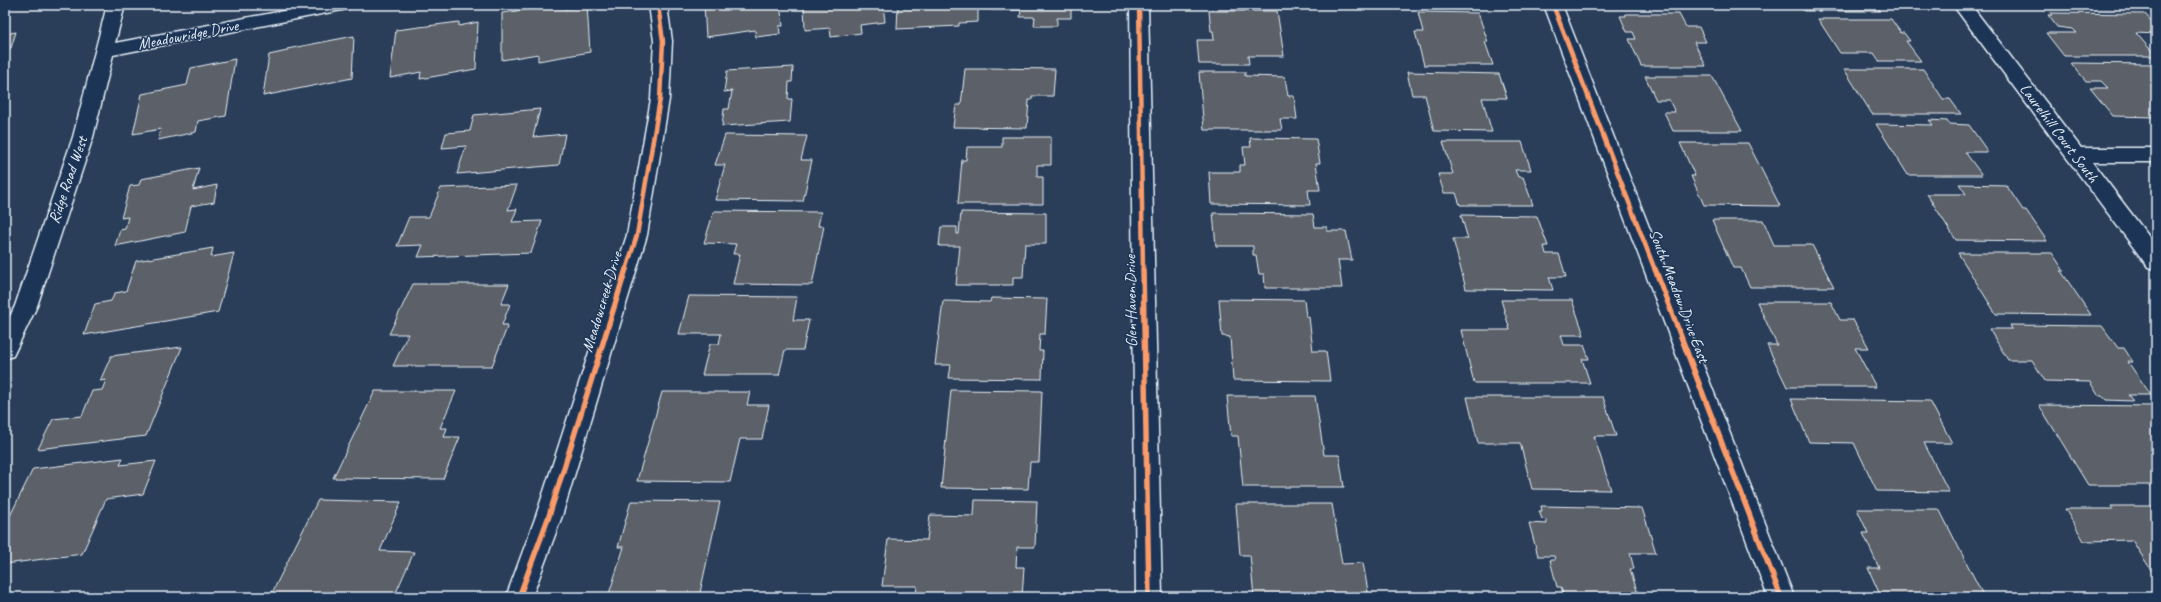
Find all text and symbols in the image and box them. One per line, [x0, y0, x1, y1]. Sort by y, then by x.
street label: Meadowridge Drive [136, 15, 242, 55]
street label: Laurelhill Court South [2015, 80, 2103, 187]
street label: Ridge Road West [44, 132, 93, 226]
street label: South Meadow Drive East [1644, 226, 1714, 367]
street label: Meadowcreek Drive [577, 248, 627, 355]
street label: Glen Haven Drive [1120, 253, 1142, 347]

